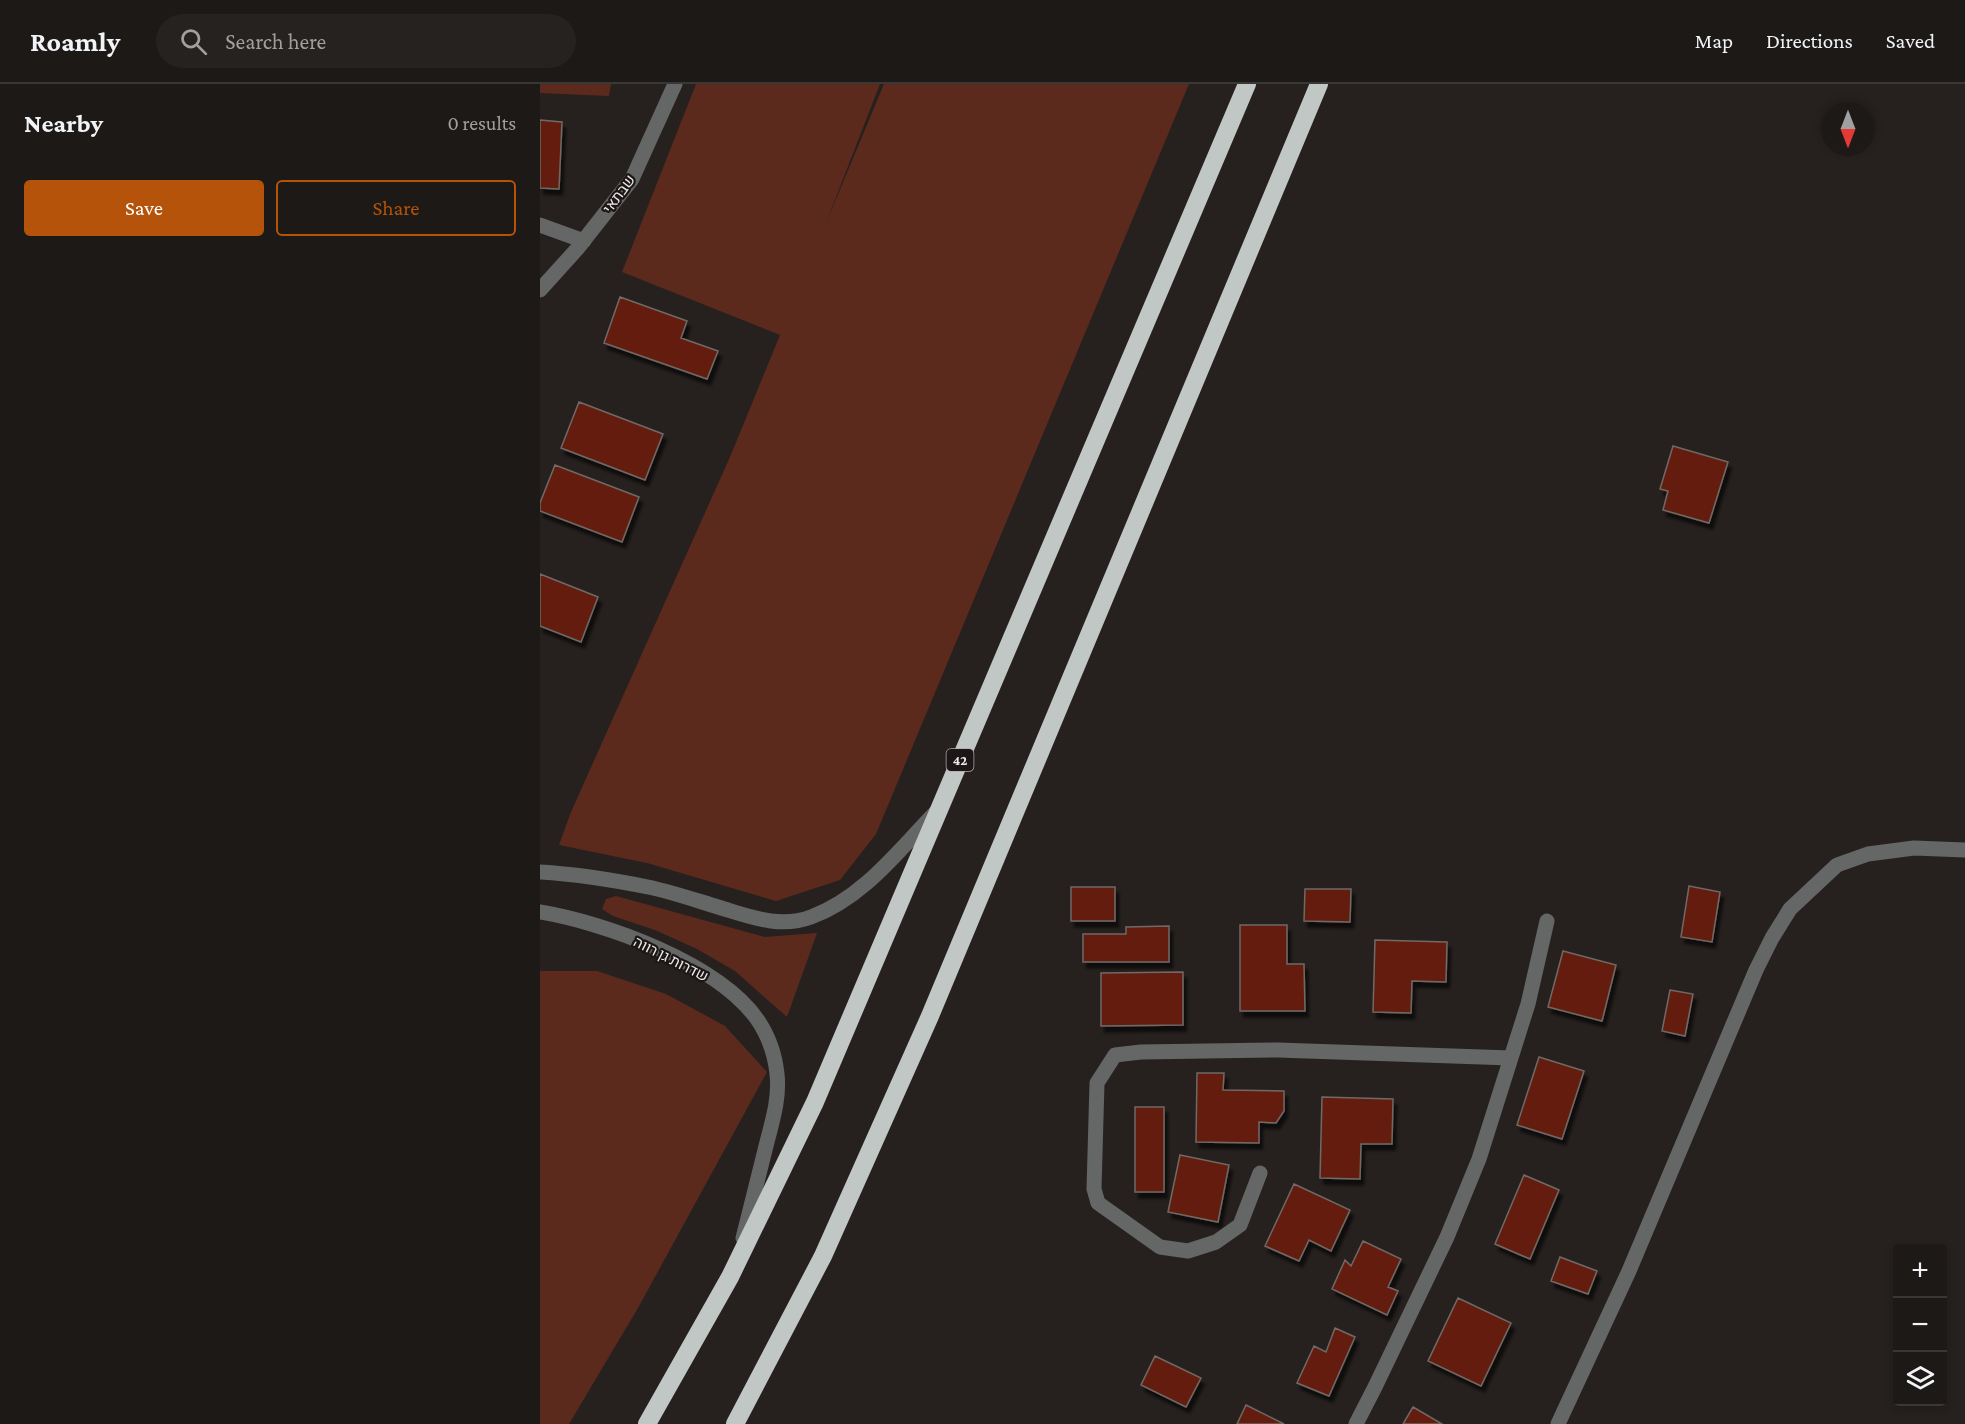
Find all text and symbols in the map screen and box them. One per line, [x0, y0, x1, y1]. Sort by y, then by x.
search box [156, 14, 576, 68]
icon: search [177, 25, 210, 58]
text: Roamly [30, 26, 120, 57]
text: Search here [225, 29, 326, 54]
text: Map [1695, 29, 1733, 53]
text: Directions [1766, 29, 1853, 53]
text: Saved [1886, 29, 1935, 53]
north arrow [1821, 102, 1875, 156]
text: Nearby [24, 109, 103, 138]
text: 0 results [447, 112, 516, 134]
street label: שבתאי [600, 172, 638, 216]
button: Save [24, 180, 264, 236]
button: Share [276, 180, 516, 236]
road number: 42 [946, 749, 974, 771]
street label: שדרות גן רווה [631, 933, 711, 985]
map controls [1893, 1244, 1947, 1406]
button: + [1893, 1244, 1947, 1298]
button: − [1893, 1298, 1947, 1352]
button: layers [1893, 1352, 1947, 1406]

